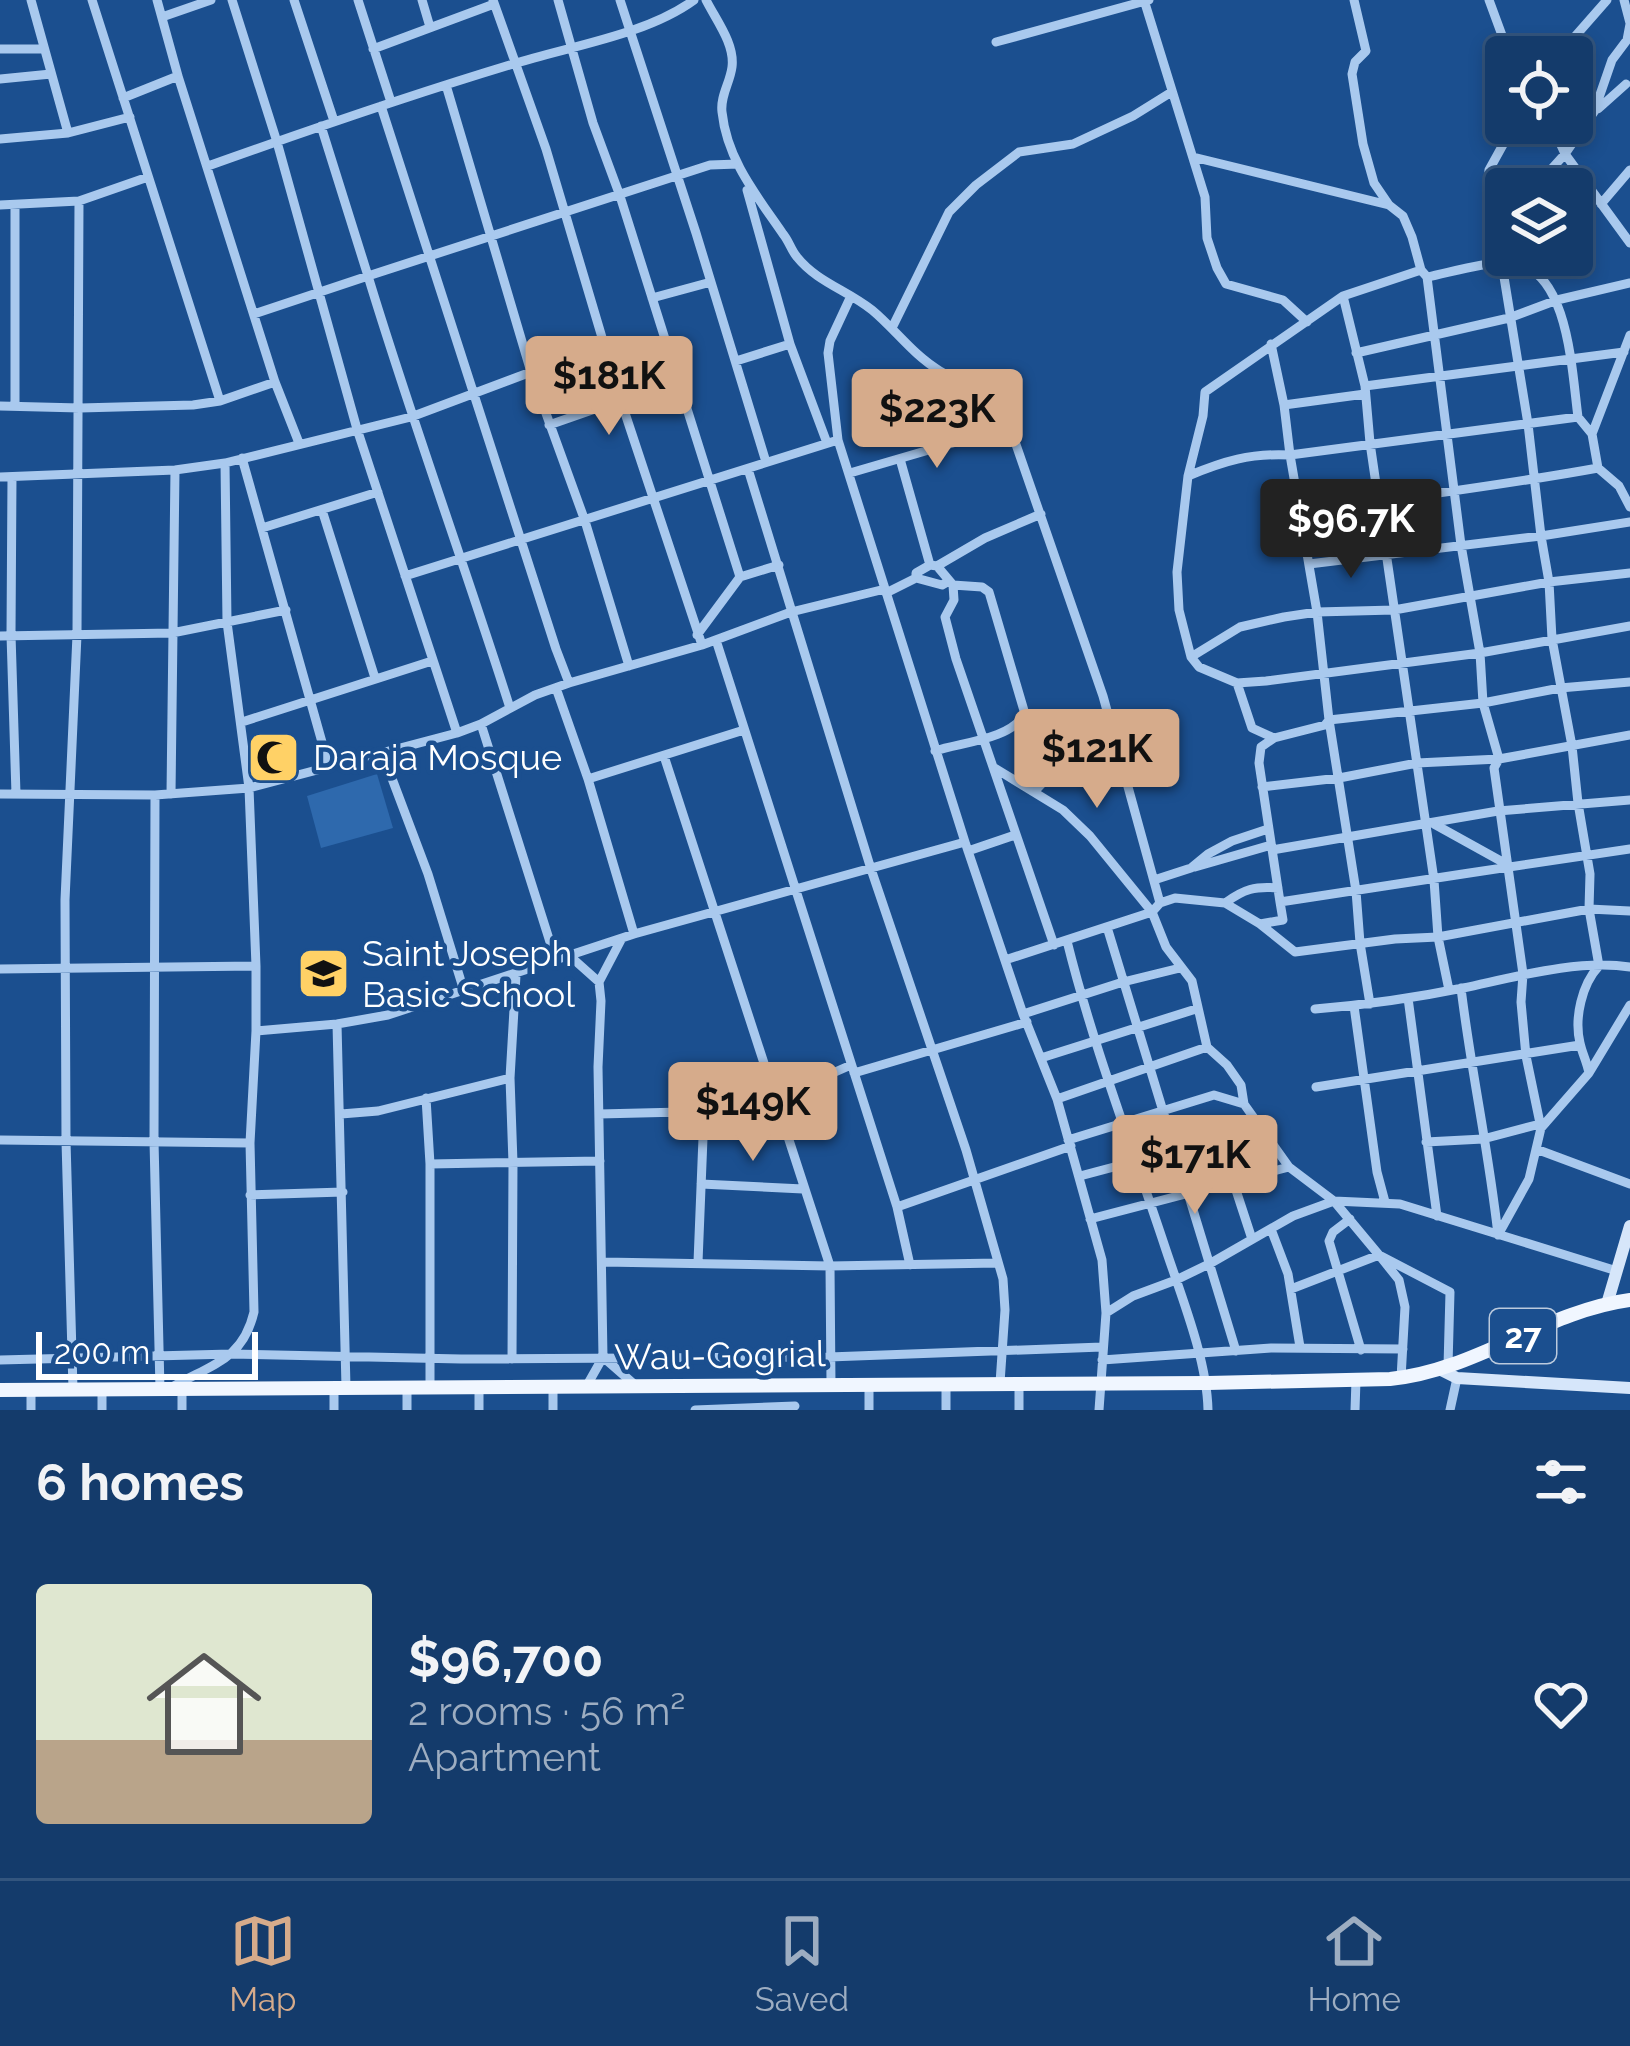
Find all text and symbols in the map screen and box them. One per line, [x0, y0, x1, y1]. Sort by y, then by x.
map controls [1485, 36, 1593, 276]
button: locate [1485, 36, 1593, 144]
button: layers [1485, 168, 1593, 276]
pin: $181K [525, 336, 693, 438]
text: $181K [553, 352, 665, 398]
pin: $223K [853, 369, 1021, 471]
text: $223K [879, 385, 995, 431]
pin: $96.7K [1253, 479, 1449, 581]
text: $96.7K [1287, 495, 1415, 541]
pin: $121K [1013, 709, 1181, 811]
text: $121K [1041, 725, 1153, 771]
mosque icon: Daraja Mosque [246, 729, 302, 785]
place label: Daraja Mosque [313, 736, 562, 778]
place label: Saint Joseph Basic School [362, 932, 575, 1015]
school or university icon: Saint Joseph Basic School [295, 946, 351, 1002]
pin: $149K [669, 1062, 837, 1164]
text: $149K [695, 1078, 811, 1124]
pin: $171K [1111, 1115, 1279, 1217]
text: $171K [1139, 1131, 1251, 1177]
road number: 27 [1490, 1309, 1556, 1363]
scale bar [36, 1326, 258, 1379]
street label: Wau-Gogrial [614, 1332, 826, 1378]
text: 200 m [54, 1333, 150, 1372]
icon: filters [1528, 1449, 1594, 1515]
text: 6 homes [36, 1452, 244, 1512]
text: $96,700 [408, 1628, 603, 1688]
icon: home [132, 1632, 276, 1776]
icon: heart [1528, 1671, 1594, 1737]
text: 2 rooms · 56 m² [408, 1688, 685, 1734]
text: Apartment [408, 1734, 601, 1780]
tab: Map [229, 1908, 296, 2019]
tab: Saved [755, 1908, 849, 2019]
tab: Home [1307, 1908, 1401, 2019]

